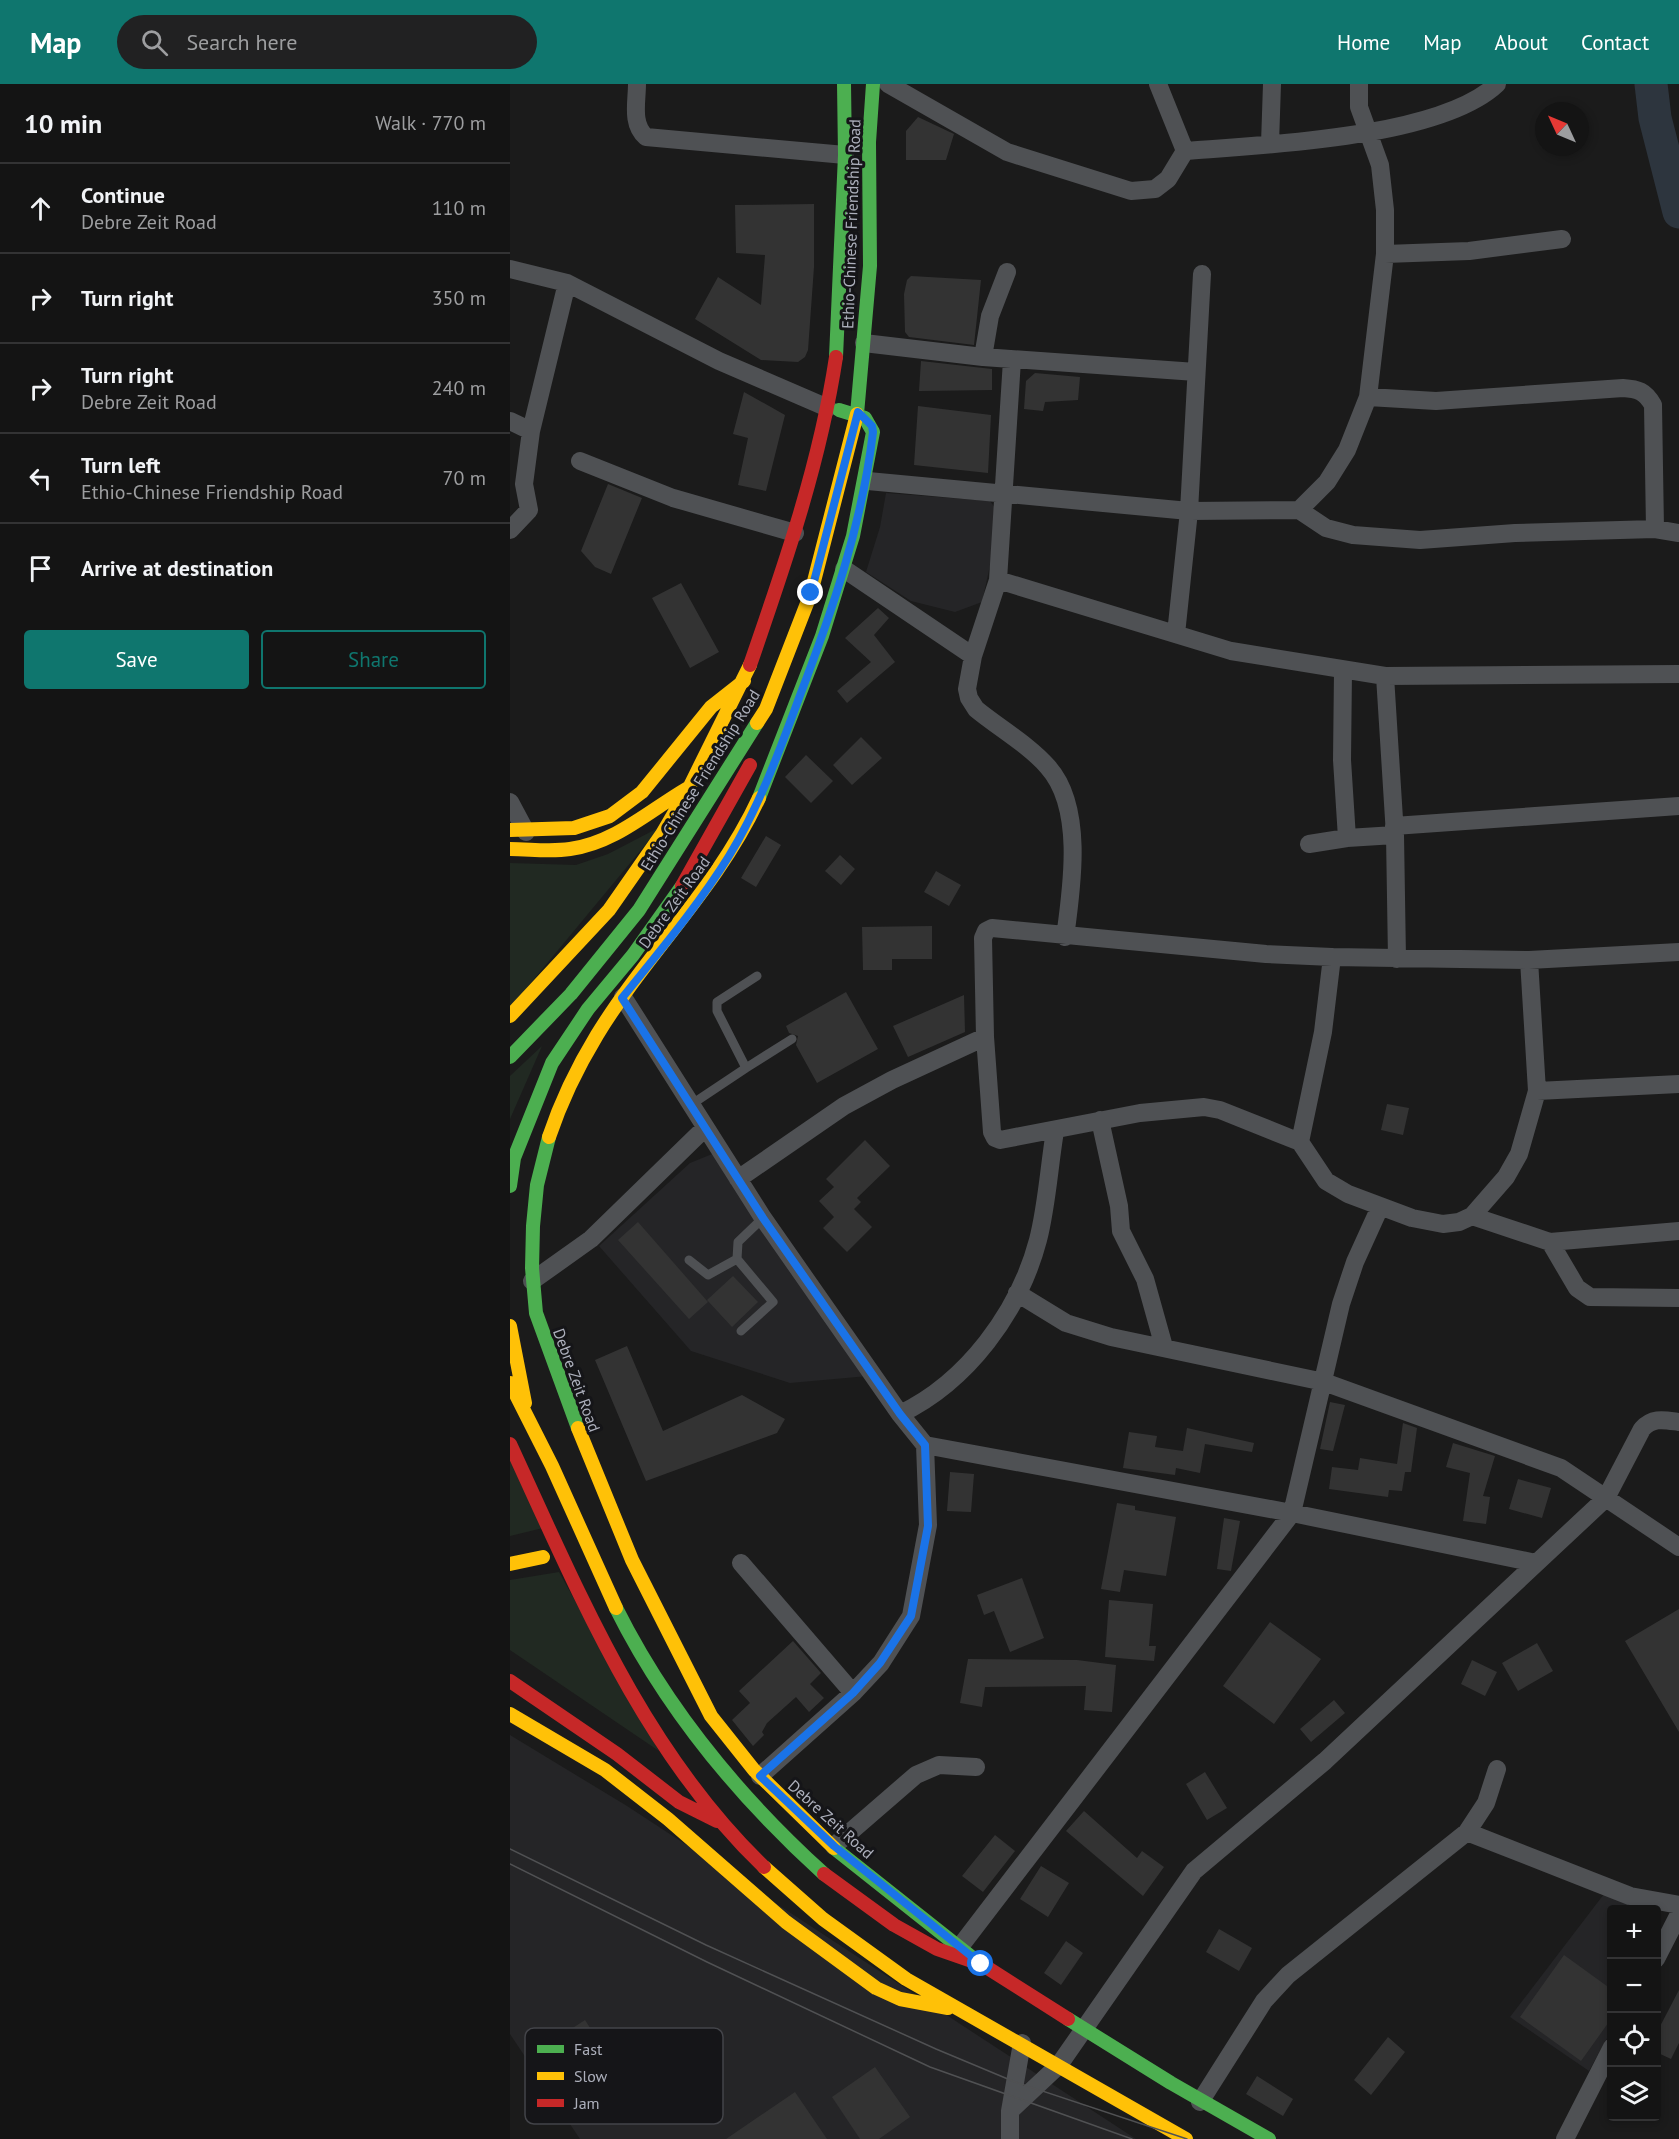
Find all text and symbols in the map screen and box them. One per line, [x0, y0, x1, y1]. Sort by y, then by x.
search box [117, 15, 537, 69]
text: Map [30, 24, 81, 61]
icon: search [138, 26, 171, 59]
text: Search here [186, 28, 297, 56]
text: Home [1337, 29, 1390, 56]
text: Map [1423, 29, 1462, 56]
text: About [1495, 29, 1548, 56]
text: Contact [1581, 29, 1649, 56]
north arrow [1535, 102, 1589, 156]
text: 10 min [24, 107, 102, 140]
text: Walk · 770 m [375, 110, 486, 136]
street label: Ethio-Chinese Friendship Road [837, 119, 865, 329]
text: Continue [81, 181, 165, 209]
icon: ahead [24, 192, 57, 225]
text: 110 m [432, 195, 486, 221]
text: Debre Zeit Road [81, 209, 217, 235]
icon: right [24, 282, 57, 315]
text: Turn right [81, 284, 173, 312]
text: 350 m [432, 285, 486, 311]
text: Turn right [81, 361, 173, 389]
icon: right [24, 372, 57, 405]
text: 240 m [432, 375, 486, 401]
text: Debre Zeit Road [81, 389, 217, 415]
text: Turn left [81, 451, 161, 479]
icon: left [24, 462, 57, 495]
text: 70 m [443, 465, 486, 491]
text: Ethio-Chinese Friendship Road [81, 479, 343, 505]
icon: arrive [24, 552, 57, 585]
text: Arrive at destination [81, 554, 273, 582]
route end [797, 579, 823, 605]
button: Save [24, 630, 249, 689]
button: Share [261, 630, 486, 689]
street label: Ethio-Chinese Friendship Road [636, 686, 764, 874]
street label: Debre Zeit Road [634, 852, 714, 952]
street label: Debre Zeit Road [549, 1326, 605, 1434]
street label: Debre Zeit Road [784, 1775, 878, 1863]
map controls [1607, 1905, 1661, 2121]
button: + [1607, 1905, 1661, 1959]
route start [967, 1950, 993, 1976]
button: − [1607, 1959, 1661, 2013]
button: locate [1607, 2013, 1661, 2067]
legend [525, 2028, 723, 2124]
text: Fast [574, 2039, 603, 2059]
text: Slow [574, 2066, 608, 2086]
button: layers [1607, 2067, 1661, 2121]
text: Jam [573, 2093, 600, 2113]

